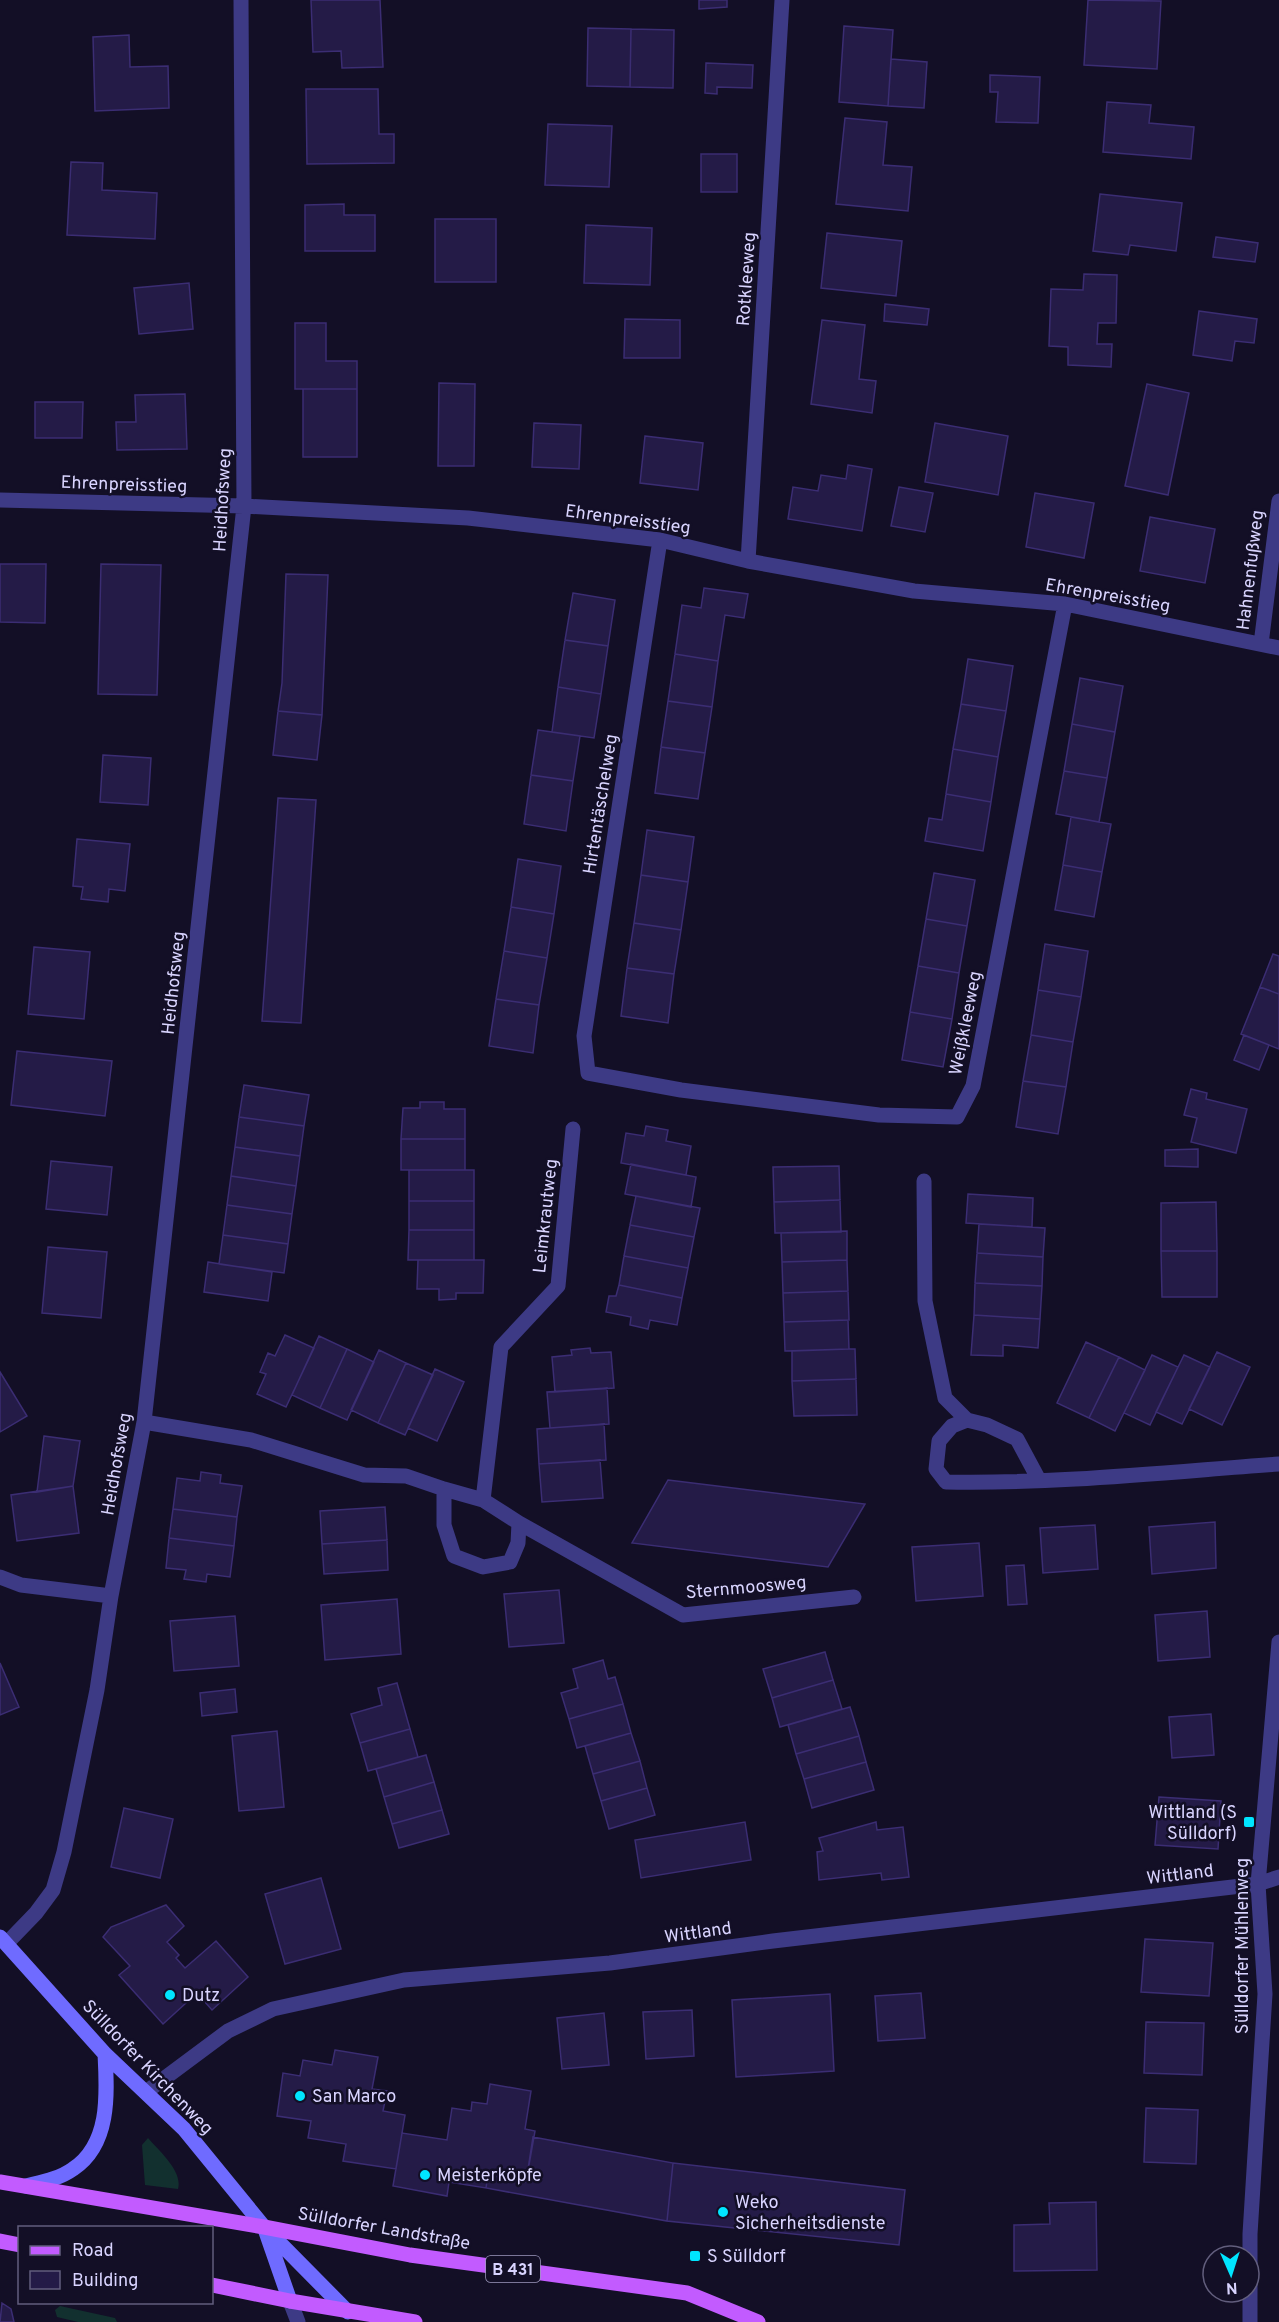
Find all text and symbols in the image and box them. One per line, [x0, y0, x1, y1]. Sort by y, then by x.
street label: Rotkleeweg [733, 231, 762, 327]
street label: Heidhofsweg [209, 448, 238, 553]
street label: Ehrenpreisstieg [60, 472, 188, 499]
street label: Ehrenpreisstieg [563, 500, 692, 541]
street label: Hahnenfußweg [1233, 509, 1270, 632]
street label: Ehrenpreisstieg [1043, 574, 1172, 619]
street label: Hirtentäschelweg [579, 732, 624, 876]
street label: Heidhofsweg [158, 930, 191, 1036]
street label: Weißkleeweg [945, 969, 988, 1077]
street label: Leimkrautweg [529, 1158, 564, 1274]
street label: Heidhofsweg [97, 1411, 138, 1517]
street label: Sternmoosweg [685, 1572, 807, 1605]
place label: Wittland (S Sülldorf) [1148, 1802, 1237, 1846]
marker: Wittland (S Sülldorf) [1242, 1815, 1256, 1829]
street label: Sülldorfer Mühlenweg [1232, 1858, 1255, 2034]
street label: Wittland [1145, 1860, 1215, 1891]
street label: Wittland [663, 1917, 733, 1950]
place label: Dutz [182, 1985, 220, 2008]
marker: Dutz [163, 1988, 177, 2002]
street label: Sülldorfer Kirchenweg [76, 1996, 217, 2141]
place label: San Marco [312, 2086, 396, 2109]
marker: San Marco [293, 2089, 307, 2103]
place label: Meisterköpfe [437, 2165, 542, 2188]
marker: Meisterköpfe [418, 2168, 432, 2182]
place label: Weko Sicherheitsdienste [735, 2192, 885, 2236]
street label: Sülldorfer Landstraße [296, 2203, 472, 2256]
marker: Weko Sicherheitsdienste [716, 2205, 730, 2219]
legend [18, 2226, 213, 2304]
text: Road [72, 2240, 114, 2263]
north arrow [1201, 2244, 1261, 2304]
place label: S Sülldorf [707, 2246, 786, 2269]
marker: S Sülldorf [688, 2249, 702, 2263]
road number: B 431 [486, 2256, 540, 2282]
text: Building [72, 2270, 138, 2293]
text: N [1225, 2277, 1238, 2297]

